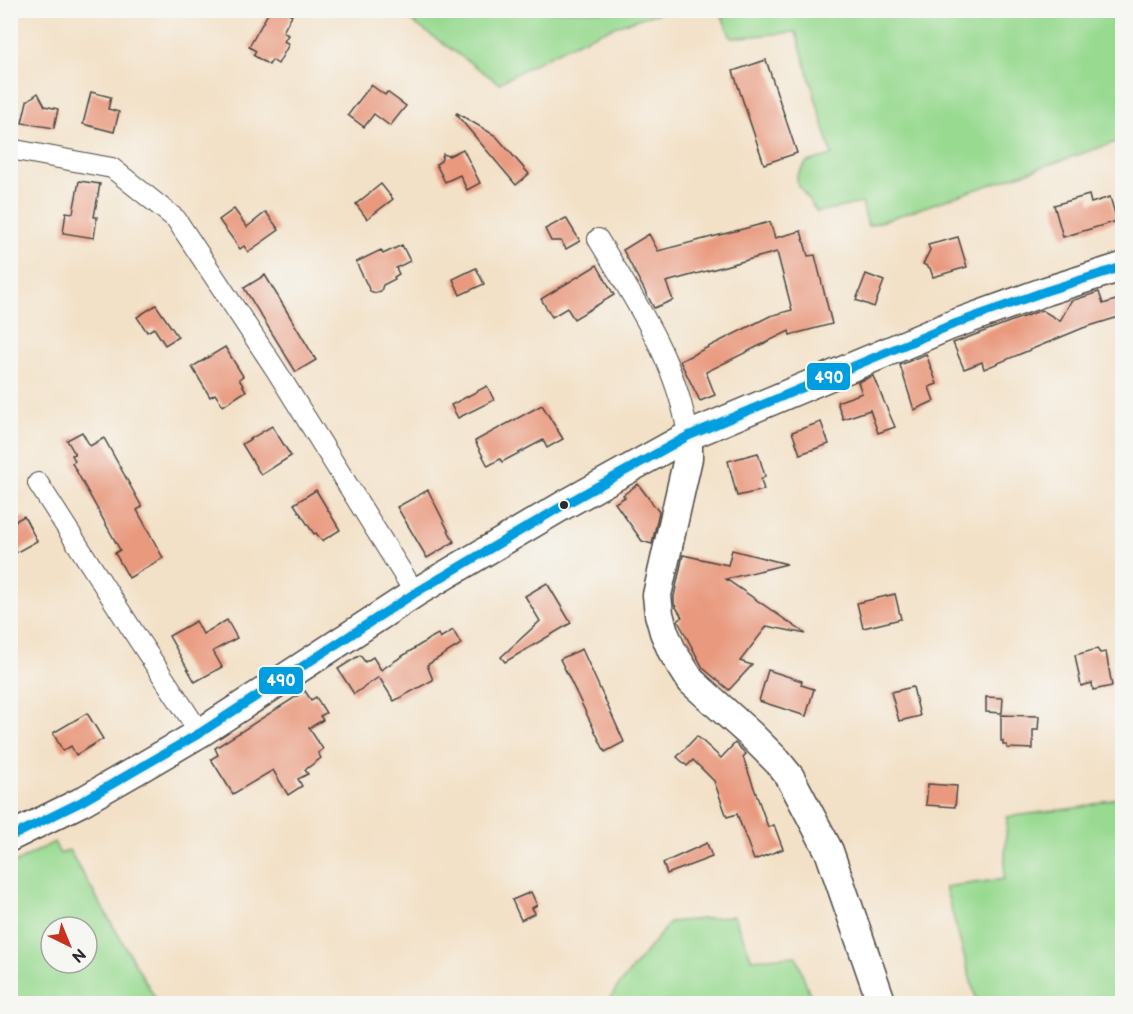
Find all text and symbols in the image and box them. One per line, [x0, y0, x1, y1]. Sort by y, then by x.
line badge: 490 [806, 362, 851, 391]
text: 490 [815, 369, 843, 388]
unlabelled marker [558, 499, 570, 511]
line badge: 490 [258, 666, 304, 695]
text: 490 [267, 672, 295, 691]
north arrow [39, 915, 99, 975]
text: N [67, 944, 89, 966]

